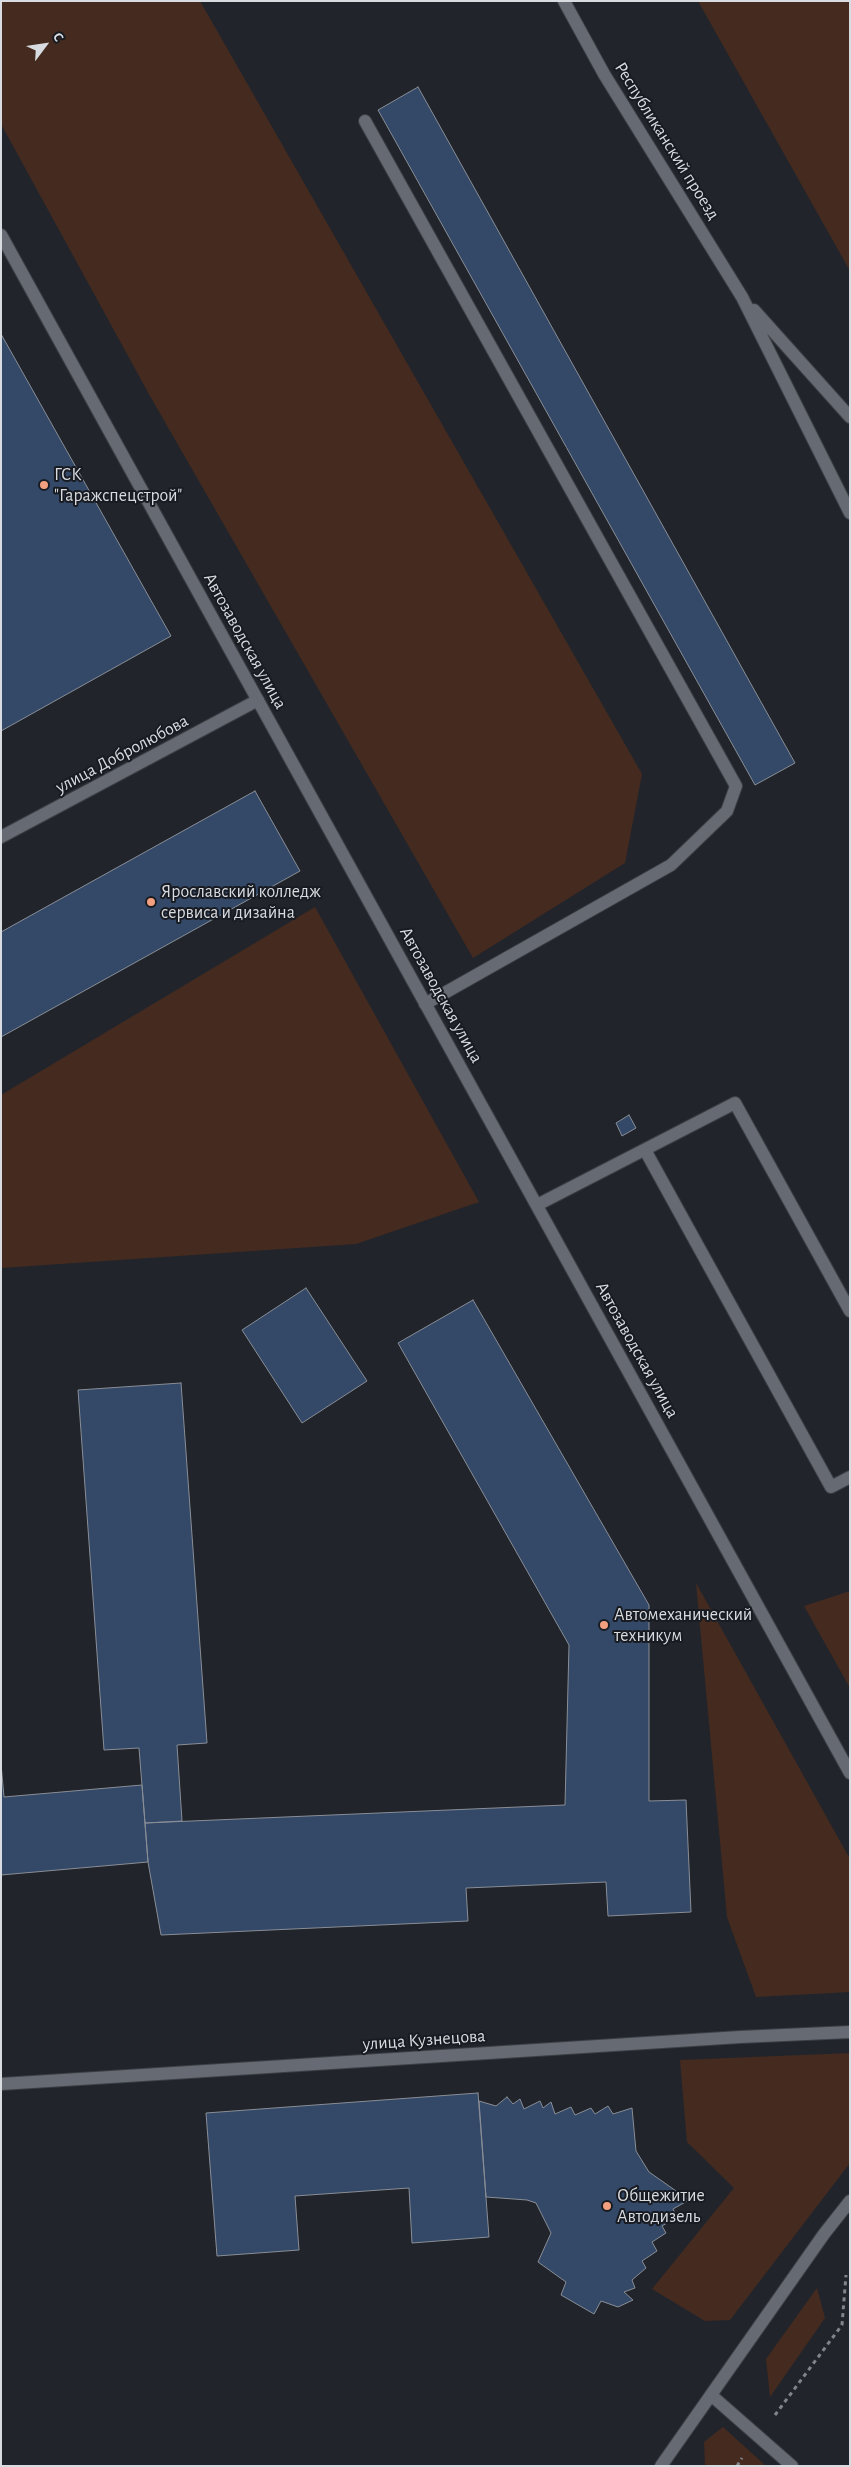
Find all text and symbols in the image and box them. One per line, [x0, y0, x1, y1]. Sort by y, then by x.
north arrow [20, 20, 70, 70]
text: С [50, 30, 66, 44]
street label: Республиканский проезд [610, 58, 724, 224]
place label: ГСК "Гаражспецстрой" [54, 464, 182, 506]
marker: ГСК "Гаражспецстрой" [38, 479, 50, 491]
street label: Автозаводская улица [199, 569, 291, 713]
street label: улица Добролюбова [52, 710, 192, 798]
place label: Ярославский колледж сервиса и дизайна [161, 881, 321, 924]
marker: Ярославский колледж сервиса и дизайна [145, 896, 157, 908]
street label: Автозаводская улица [395, 923, 487, 1067]
street label: Автозаводская улица [591, 1278, 683, 1422]
place label: Автомеханический техникум [614, 1604, 752, 1646]
marker: Автомеханический техникум [598, 1619, 610, 1631]
street label: улица Кузнецова [362, 2025, 486, 2055]
place label: Общежитие Автодизель [617, 2185, 705, 2228]
marker: Общежитие Автодизель [601, 2200, 613, 2212]

